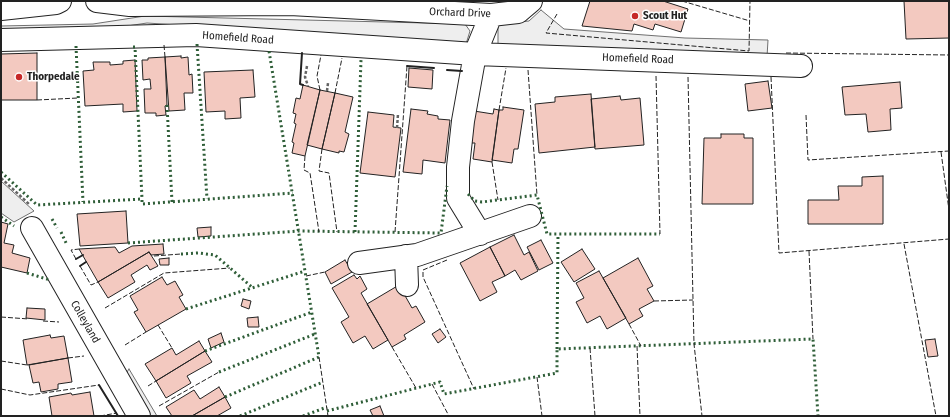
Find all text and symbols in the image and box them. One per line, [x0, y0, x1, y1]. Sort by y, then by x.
street label: Orchard Drive [429, 5, 491, 21]
place label: Scout Hut [643, 9, 687, 23]
marker: Scout Hut [630, 11, 640, 21]
street label: Homefield Road [202, 29, 274, 47]
street label: Homefield Road [602, 51, 674, 67]
place label: Thorpedale [27, 70, 79, 84]
marker: Thorpedale [14, 72, 24, 82]
street label: Colleyland [68, 298, 102, 346]

